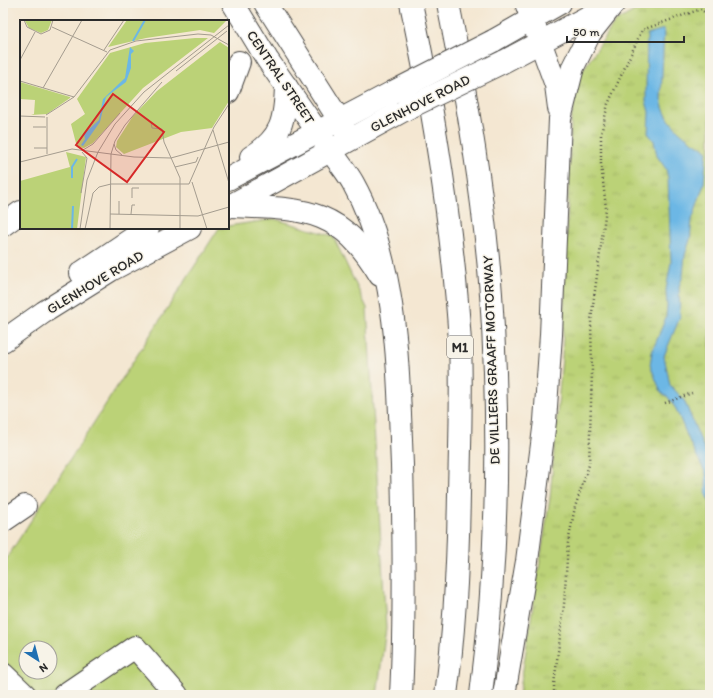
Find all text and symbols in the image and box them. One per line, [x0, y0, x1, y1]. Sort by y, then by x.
scale bar [567, 18, 684, 44]
inset map [20, 20, 229, 229]
text: 50 m [573, 25, 599, 39]
street label: CENTRAL STREET [243, 27, 318, 128]
street label: GLENHOVE ROAD [367, 71, 473, 136]
street label: GLENHOVE ROAD [44, 247, 147, 318]
street label: DE VILLIERS GRAAFF MOTORWAY [479, 255, 504, 465]
road number: M1 [447, 336, 473, 358]
north arrow [18, 640, 58, 680]
text: N [37, 660, 50, 675]

